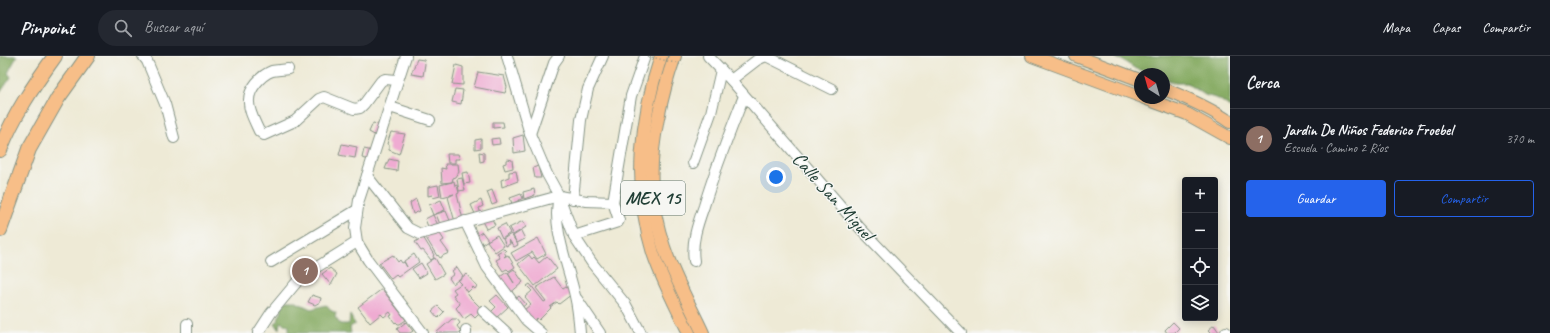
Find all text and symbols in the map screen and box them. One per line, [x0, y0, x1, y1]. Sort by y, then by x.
search box [98, 10, 378, 46]
text: Pinpoint [20, 16, 74, 40]
icon: search [112, 17, 134, 39]
text: Buscar aquí [144, 18, 203, 37]
text: Mapa [1383, 19, 1410, 36]
text: Capas [1432, 19, 1460, 36]
text: Compartir [1482, 19, 1530, 36]
north arrow [1134, 68, 1170, 104]
text: Cerca [1246, 72, 1279, 93]
text: Jardin De Niños Federico Froebel [1284, 121, 1453, 140]
text: 1 [1256, 131, 1262, 147]
text: 370 m [1506, 131, 1534, 147]
text: Escuela · Camino 2 Ríos [1284, 140, 1388, 156]
street label: Calle San Miguel [787, 147, 882, 248]
your location [766, 167, 786, 187]
map controls [1182, 177, 1218, 321]
button: + [1182, 177, 1218, 213]
button: Guardar [1246, 180, 1386, 217]
button: Compartir [1394, 180, 1534, 217]
road number: MEX 15 [621, 181, 685, 215]
button: − [1182, 213, 1218, 249]
button: locate [1182, 249, 1218, 285]
pin: 1 [292, 256, 318, 286]
button: layers [1182, 285, 1218, 321]

